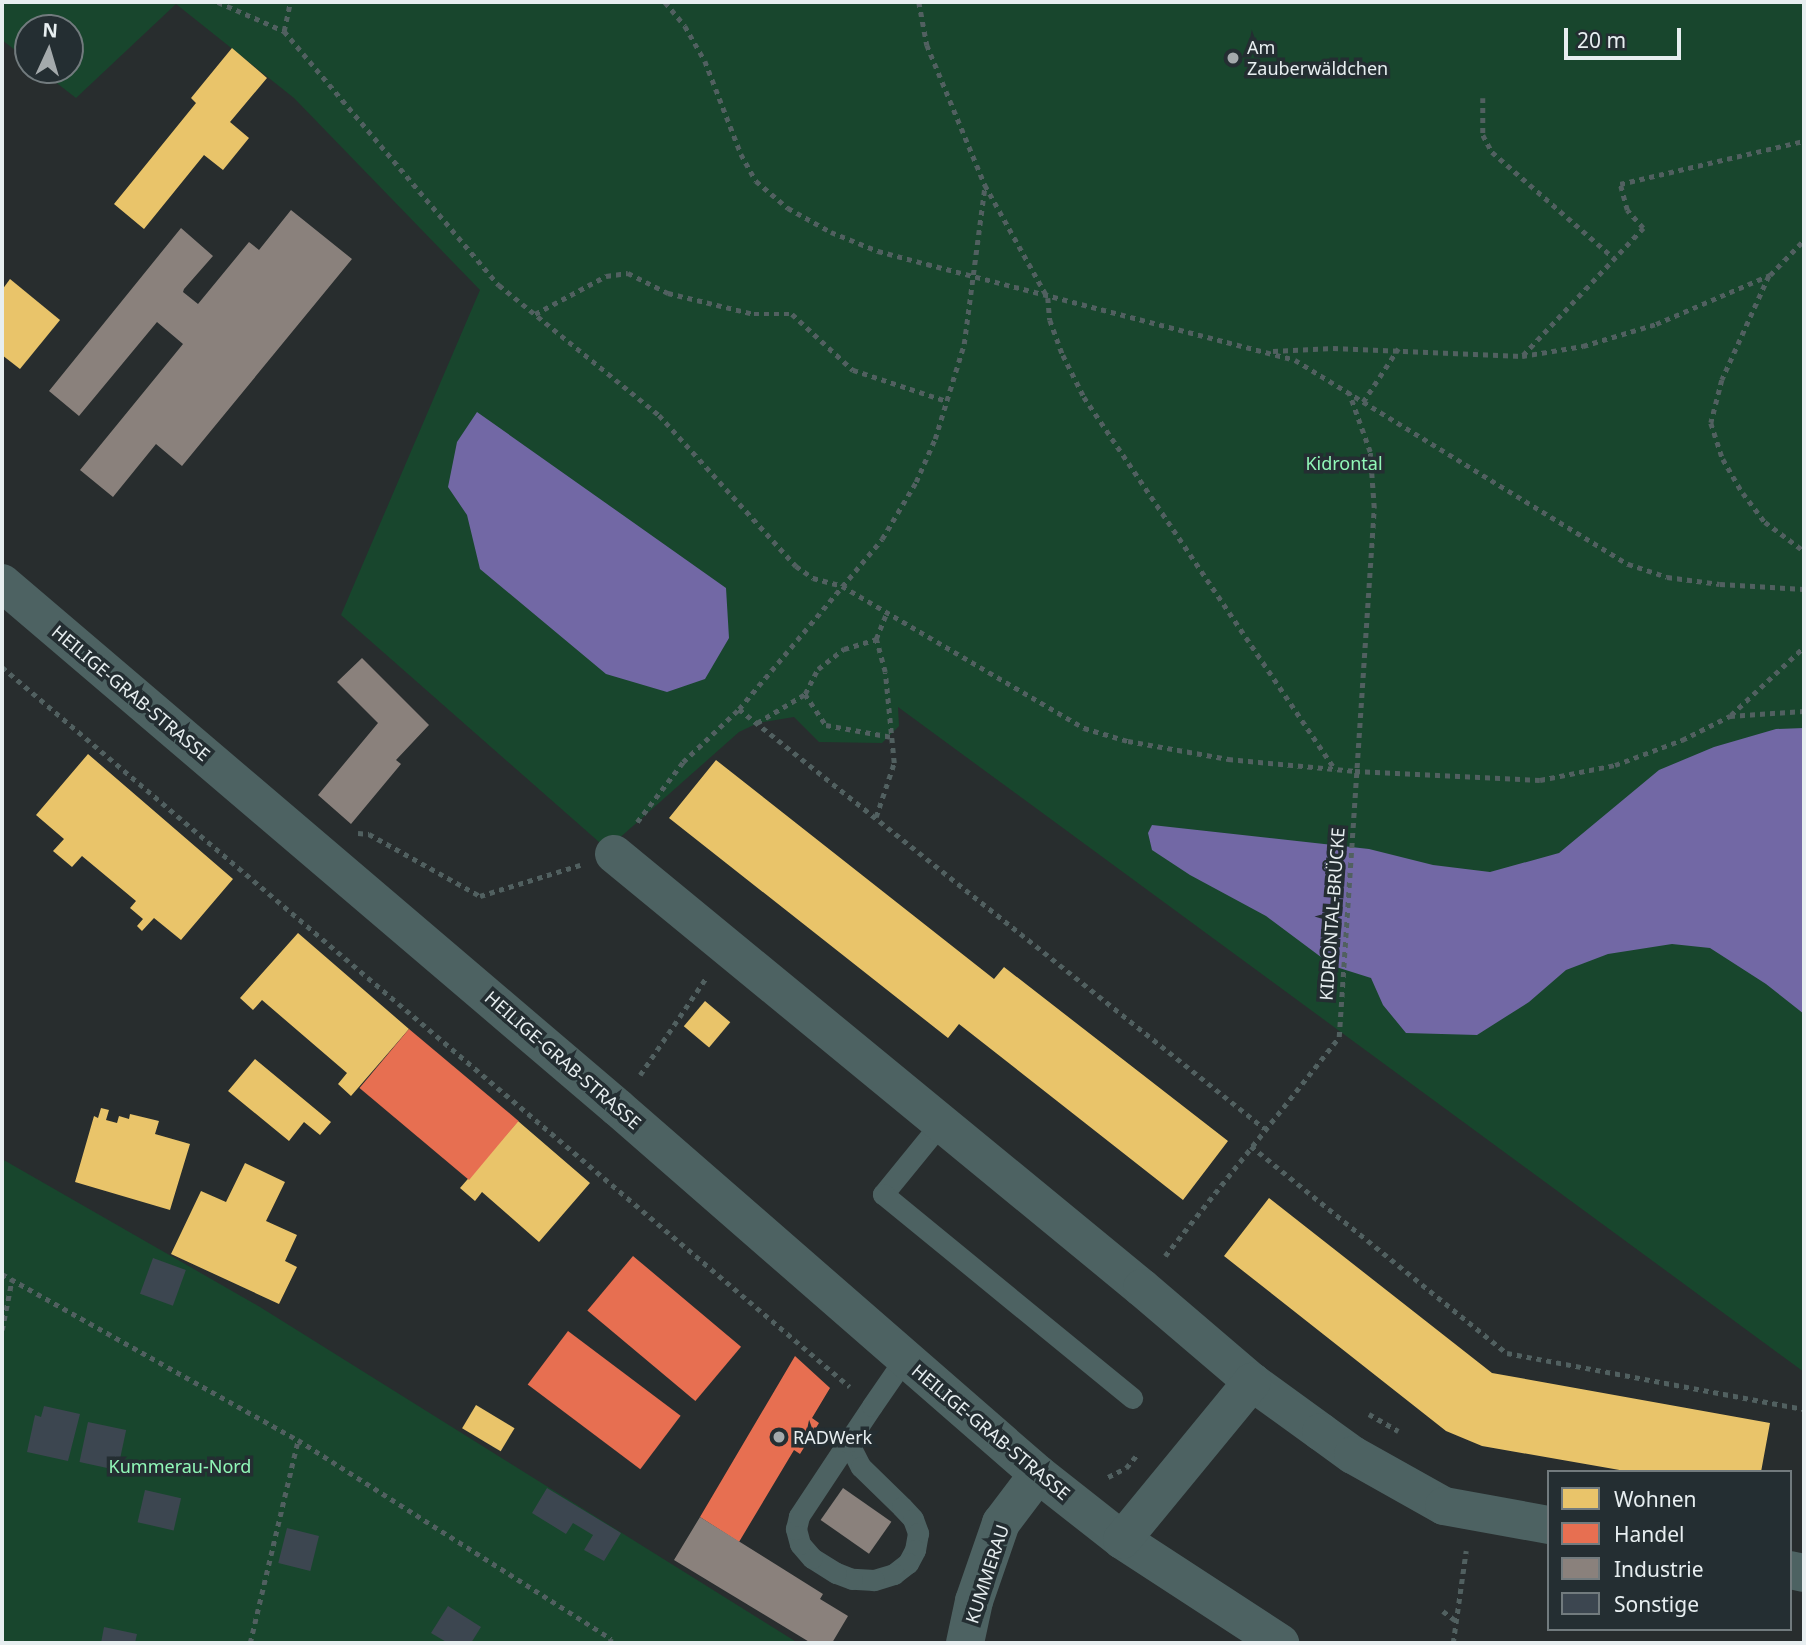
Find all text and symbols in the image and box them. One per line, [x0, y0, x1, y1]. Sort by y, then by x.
north arrow [14, 14, 84, 84]
scale bar [1568, 14, 1685, 58]
text: N [42, 17, 59, 44]
text: 20 m [1577, 26, 1626, 54]
place label: Am Zauberwäldchen [1247, 37, 1388, 80]
marker: Am Zauberwäldchen [1225, 50, 1241, 66]
park label: Kidrontal [1305, 452, 1383, 474]
street label: HEILIGE-GRAB-STRASSE [48, 621, 214, 765]
street label: KIDRONTAL-BRÜCKE [1315, 827, 1349, 1001]
street label: HEILIGE-GRAB-STRASSE [481, 986, 645, 1134]
street label: HEILIGE-GRAB-STRASSE [908, 1360, 1074, 1504]
place label: RADWerk [793, 1426, 872, 1448]
marker: RADWerk [771, 1429, 787, 1445]
park label: Kummerau-Nord [109, 1455, 251, 1477]
legend [1547, 1470, 1792, 1631]
text: Wohnen [1614, 1485, 1697, 1513]
text: Handel [1614, 1520, 1685, 1548]
street label: KUMMERAU [961, 1522, 1013, 1626]
text: Industrie [1614, 1555, 1704, 1583]
text: Sonstige [1614, 1590, 1699, 1618]

